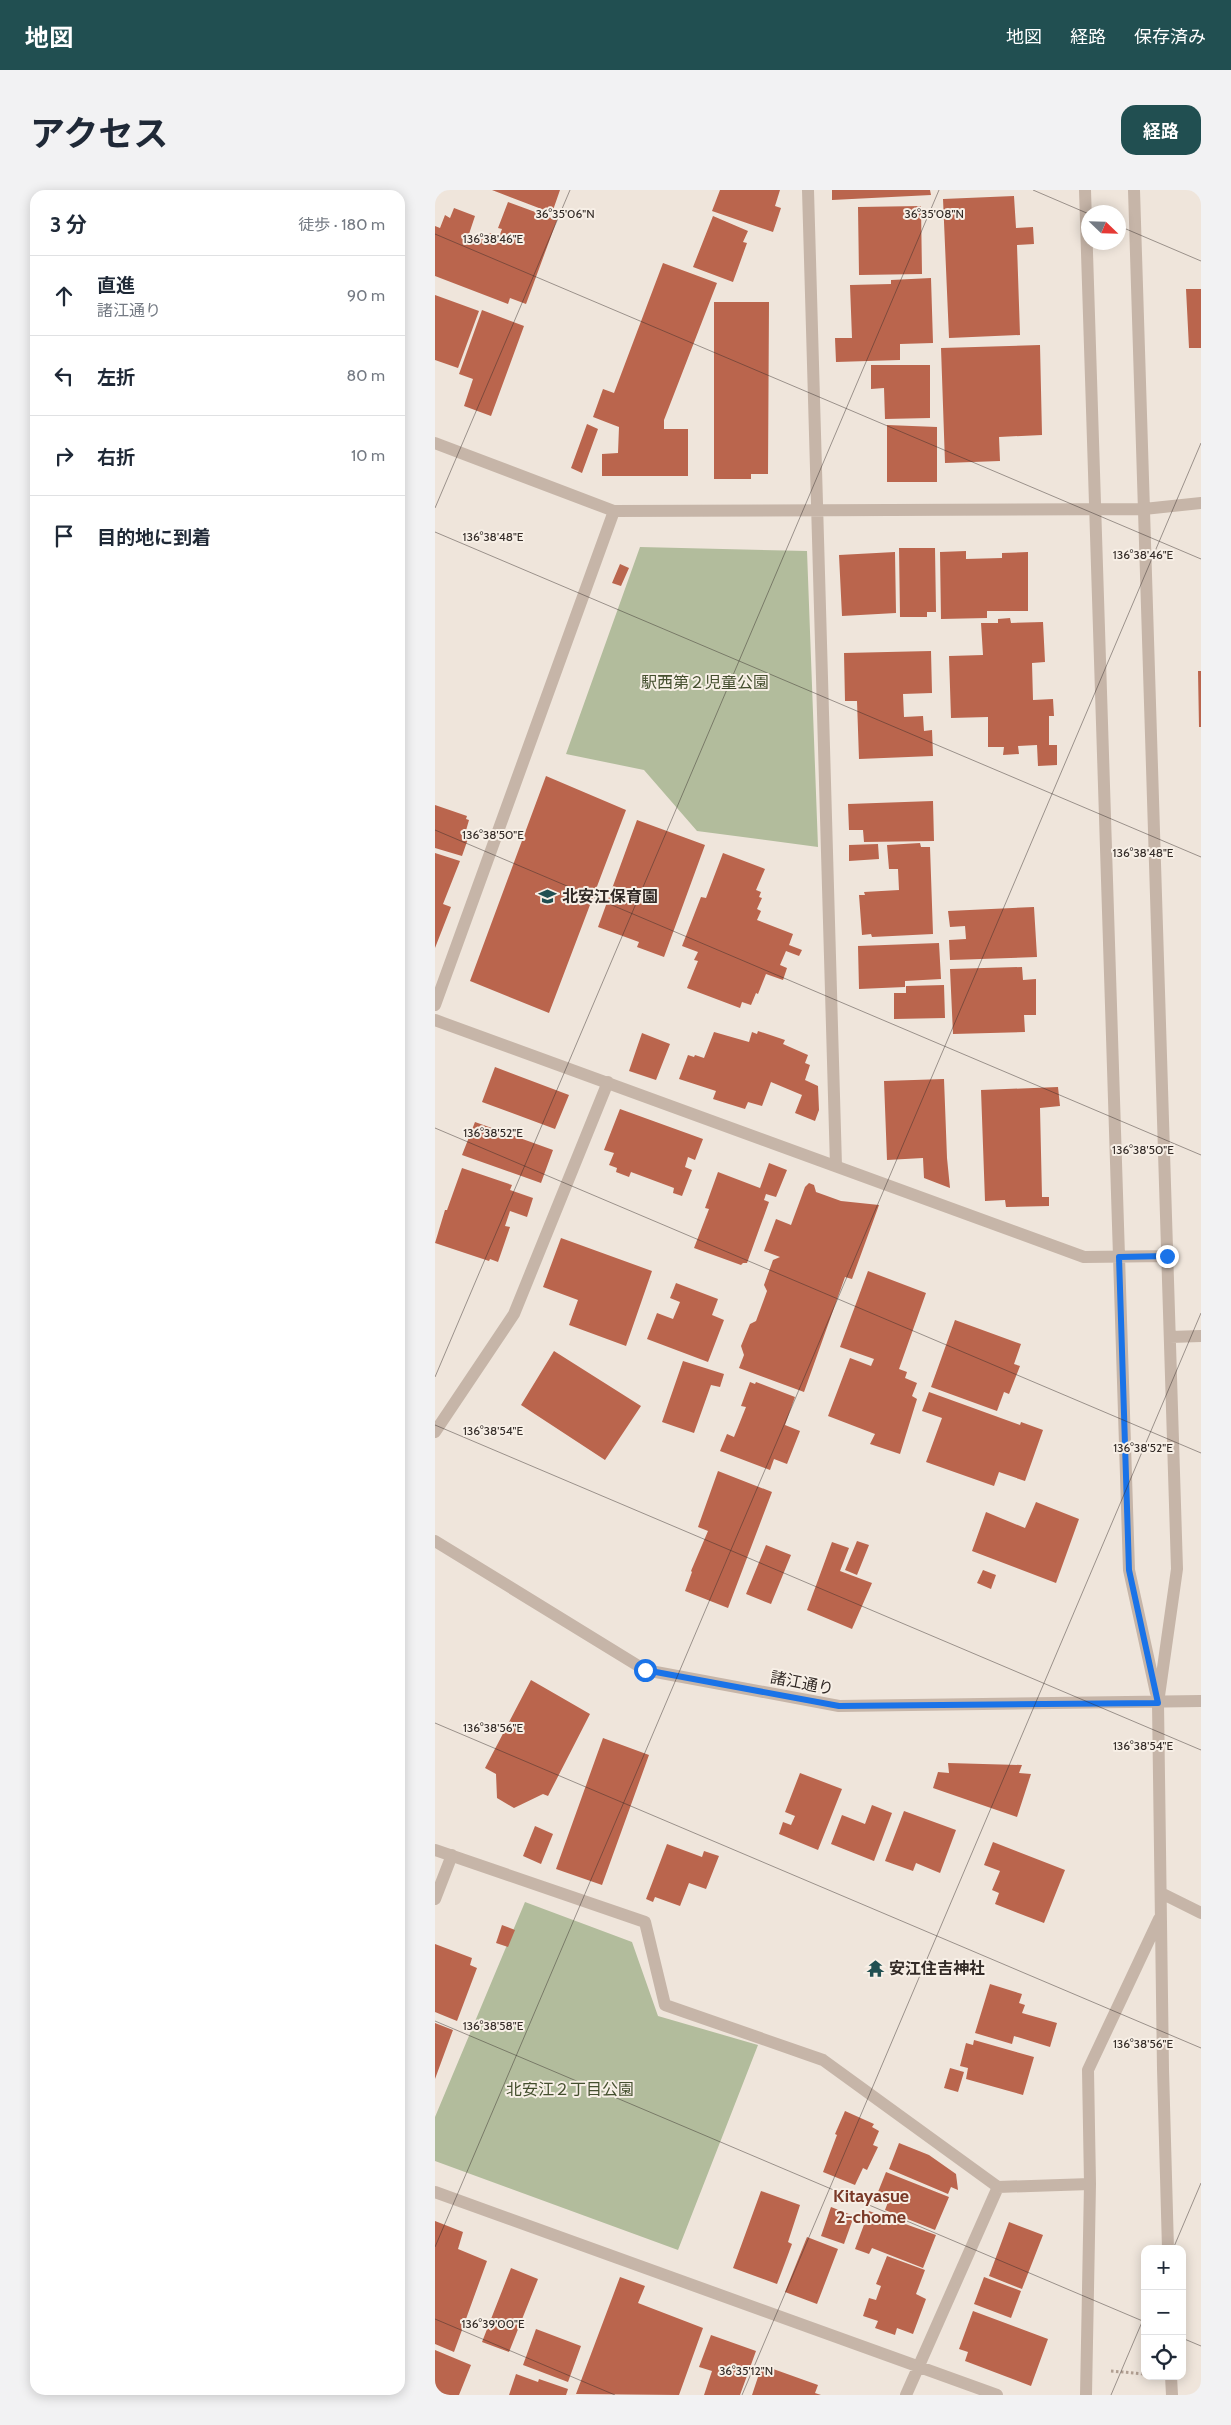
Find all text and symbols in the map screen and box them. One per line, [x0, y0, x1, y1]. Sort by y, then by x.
text: 地図 [25, 23, 73, 52]
text: 地図 [1006, 26, 1042, 48]
text: 経路 [1070, 26, 1106, 48]
text: 保存済み [1134, 26, 1206, 48]
button: 経路 [1121, 105, 1201, 155]
text: アクセス [30, 112, 168, 155]
north arrow [1081, 205, 1126, 250]
text: 36°35'06"N [535, 206, 595, 221]
text: 36°35'08"N [904, 206, 964, 221]
text: 3 分 [50, 212, 87, 237]
text: 徒歩 · 180 m [298, 215, 385, 234]
text: 136°38'46"E [463, 231, 524, 246]
text: 直進 [97, 274, 135, 297]
icon: ahead [50, 282, 78, 310]
text: 90 m [347, 286, 385, 305]
text: 諸江通り [97, 301, 161, 320]
icon: left [50, 362, 78, 390]
text: 左折 [97, 366, 135, 389]
text: 80 m [347, 366, 385, 385]
icon: right [50, 442, 78, 470]
text: 右折 [97, 446, 135, 469]
text: 10 m [351, 446, 385, 465]
icon: arrive [50, 522, 78, 550]
text: 目的地に到着 [97, 526, 211, 549]
text: 136°38'48"E [463, 529, 524, 544]
text: 136°38'46"E [1113, 547, 1174, 562]
park label: 駅西第２児童公園 [641, 673, 769, 692]
text: 136°38'50"E [462, 827, 524, 842]
text: 136°38'48"E [1113, 845, 1174, 860]
school or university icon: 北安江保育園 [538, 886, 558, 906]
place label: 北安江保育園 [562, 887, 658, 906]
text: 136°38'52"E [463, 1125, 523, 1140]
text: 136°38'50"E [1112, 1142, 1174, 1157]
route end [1156, 1245, 1179, 1268]
text: 136°38'54"E [463, 1423, 523, 1438]
text: 136°38'52"E [1113, 1440, 1173, 1455]
route start [634, 1659, 657, 1682]
street label: 諸江通り [769, 1668, 835, 1698]
text: 136°38'56"E [463, 1720, 523, 1735]
text: 136°38'54"E [1113, 1738, 1173, 1753]
temple icon: 安江住吉神社 [865, 1958, 885, 1978]
place label: 安江住吉神社 [889, 1959, 985, 1978]
text: 136°38'58"E [463, 2018, 524, 2033]
text: 136°38'56"E [1113, 2036, 1173, 2051]
park label: 北安江２丁目公園 [506, 2080, 634, 2099]
district label: Kitayasue 2-chome [833, 2185, 909, 2228]
map controls [1141, 2245, 1186, 2380]
button: + [1141, 2245, 1186, 2290]
button: − [1141, 2290, 1186, 2335]
text: 136°39'00"E [461, 2316, 525, 2331]
button: locate [1141, 2335, 1186, 2380]
text: 36°35'12"N [719, 2363, 773, 2378]

